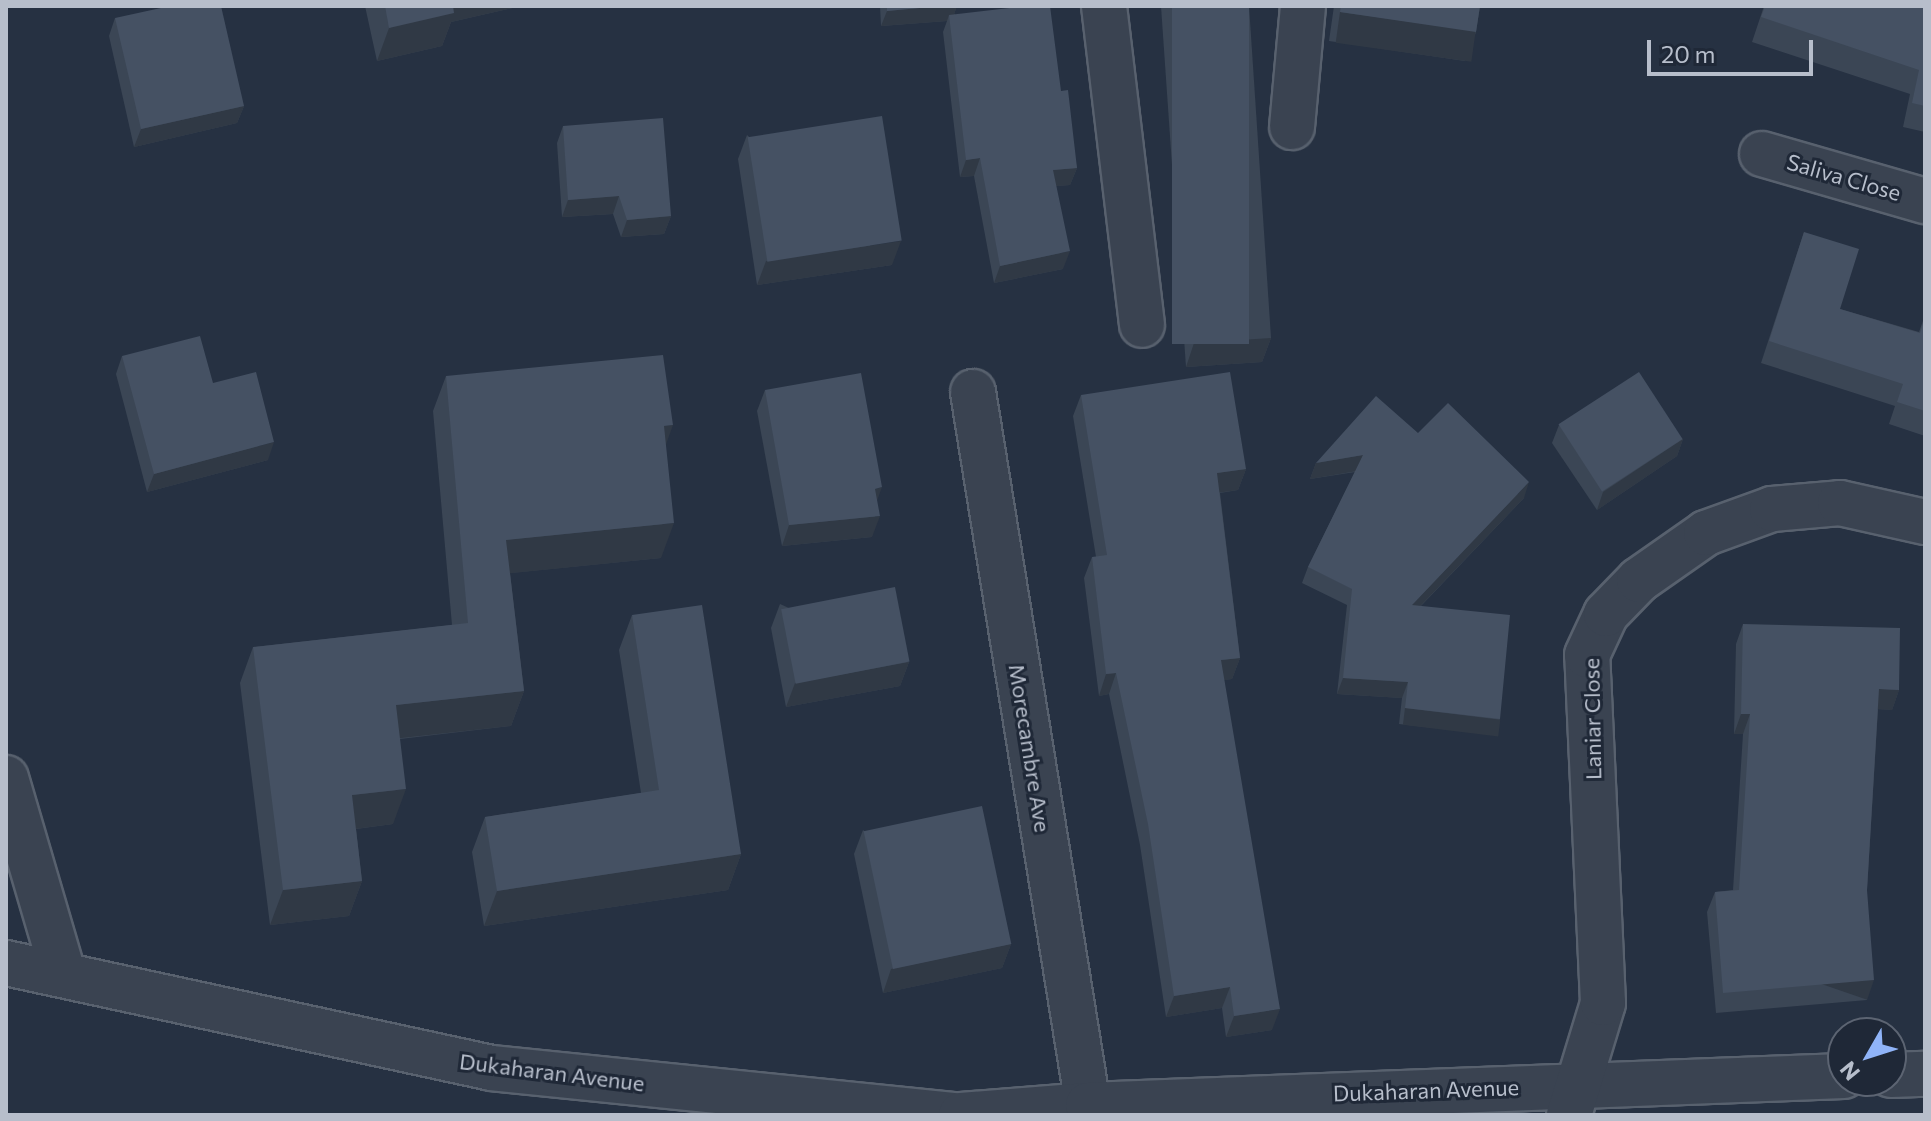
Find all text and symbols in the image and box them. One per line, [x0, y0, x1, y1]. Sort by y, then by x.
scale bar [1651, 24, 1817, 74]
text: 20 m [1661, 39, 1715, 68]
street label: Saliva Close [1784, 148, 1904, 206]
street label: Laniar Close [1578, 658, 1606, 780]
street label: Morecambre Ave [1004, 662, 1056, 834]
north arrow [1827, 1017, 1907, 1097]
street label: Dukaharan Avenue [458, 1048, 646, 1096]
text: N [1834, 1056, 1865, 1086]
street label: Dukaharan Avenue [1332, 1074, 1520, 1106]

